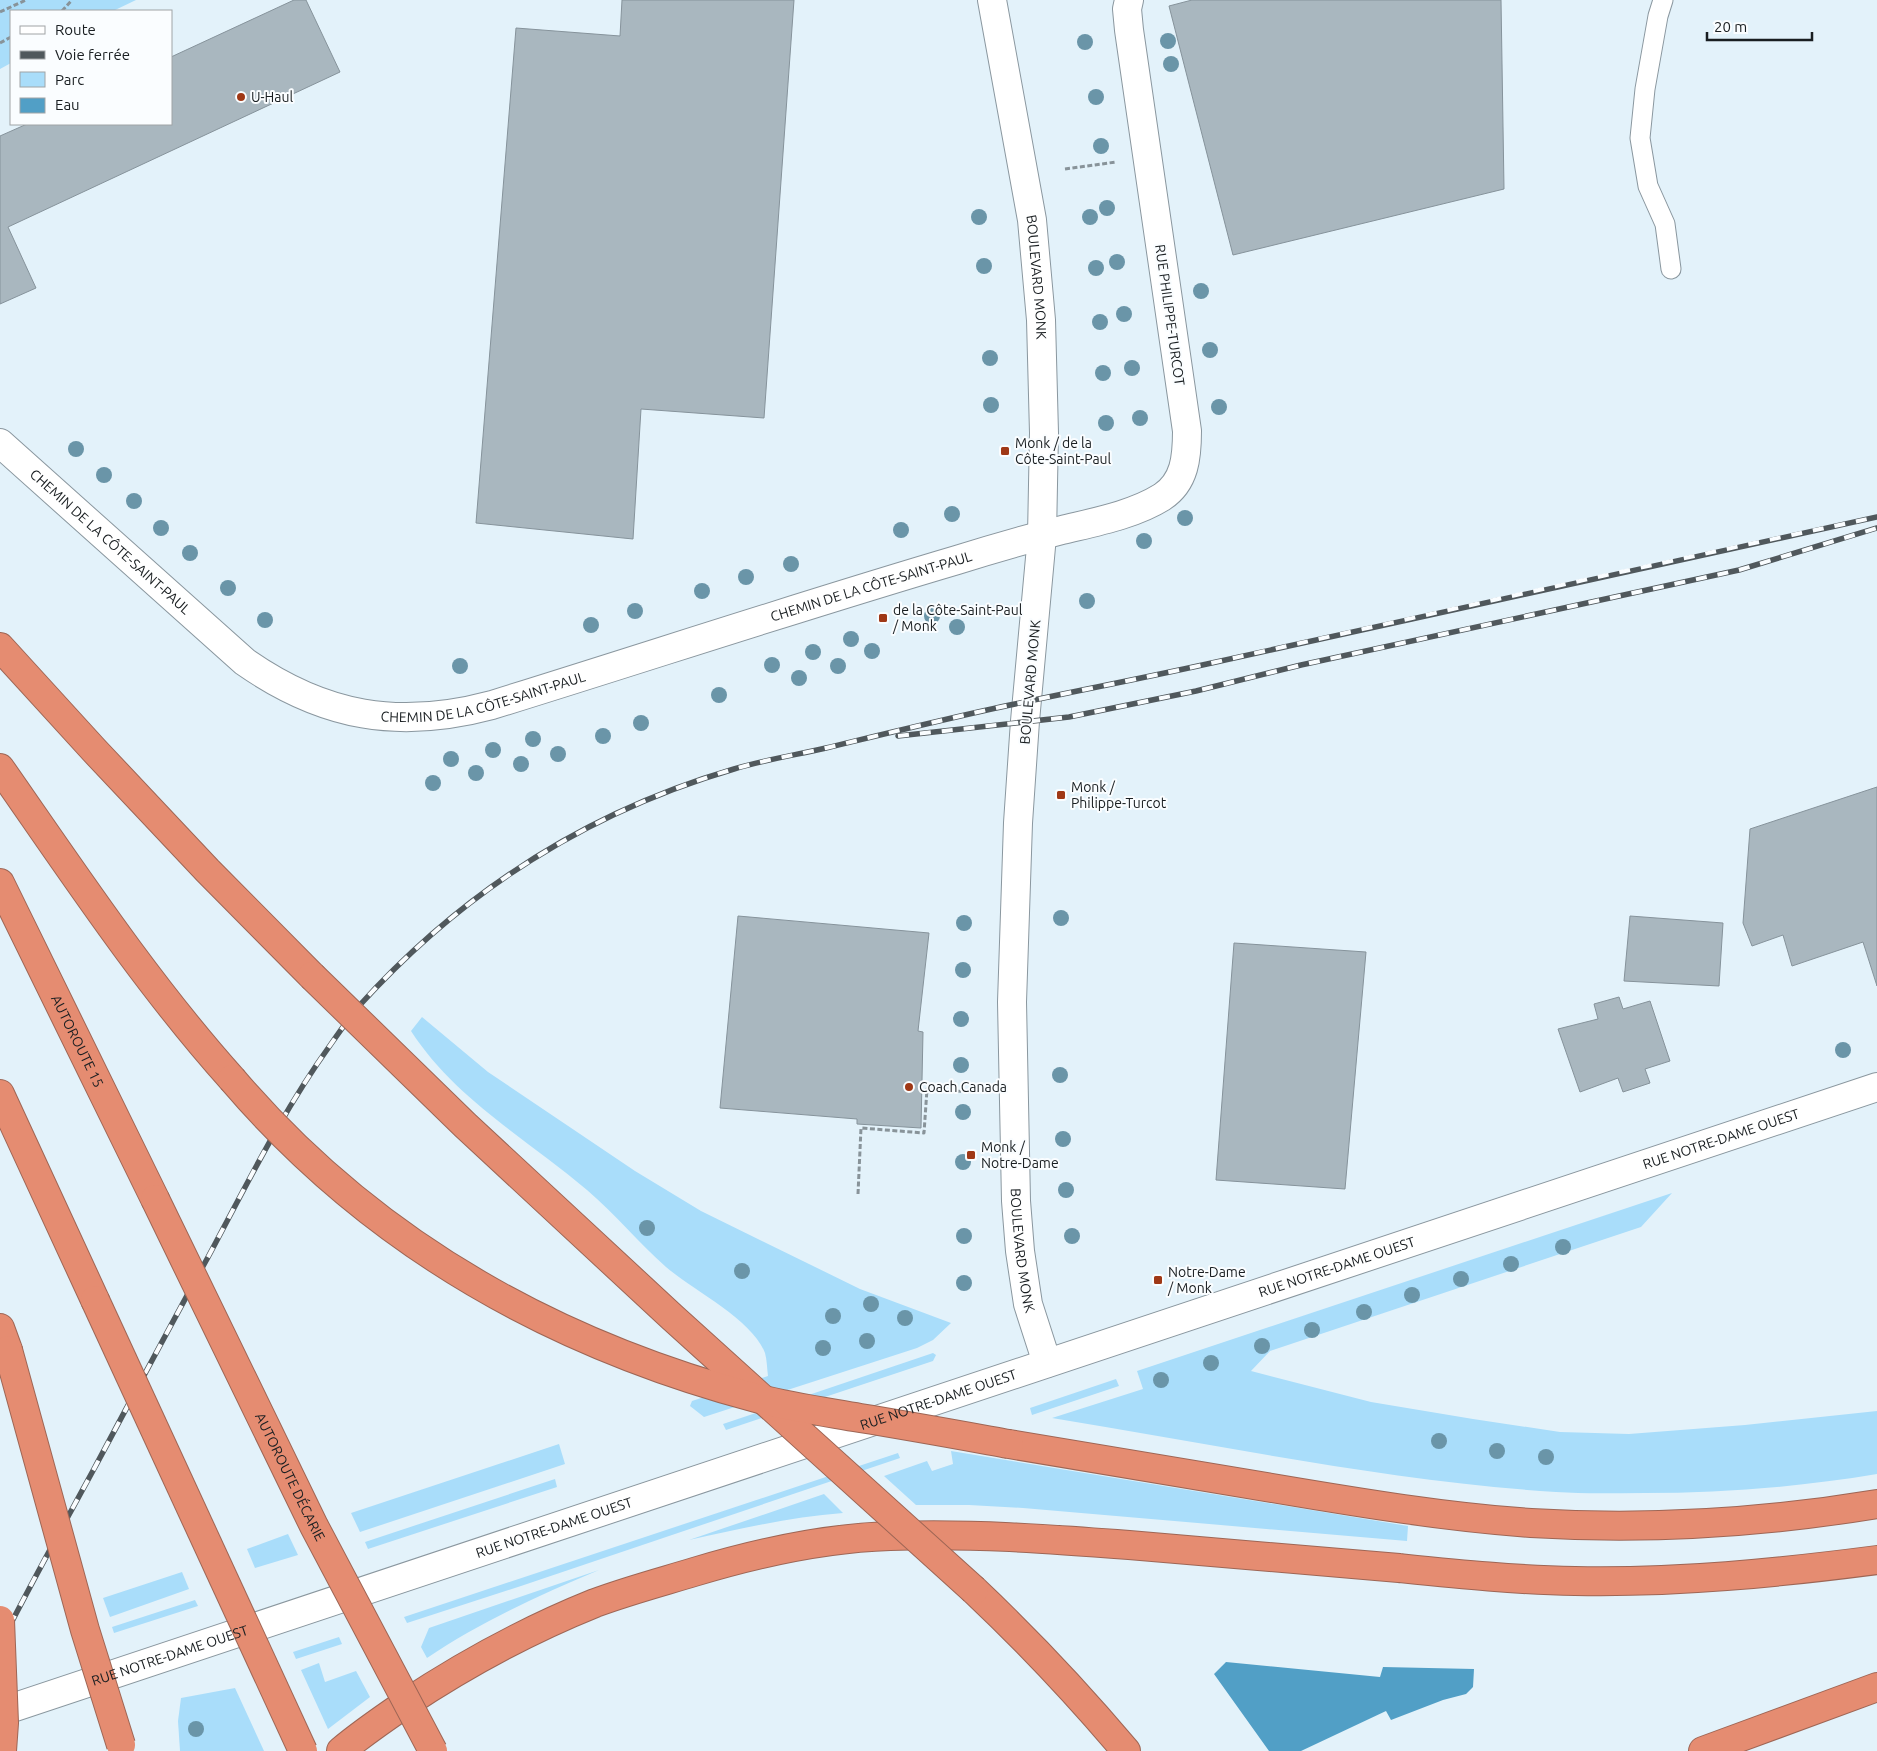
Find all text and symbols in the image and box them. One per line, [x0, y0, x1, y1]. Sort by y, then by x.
legend [10, 10, 172, 125]
scale bar [1707, 10, 1812, 42]
text: 20 m [1714, 18, 1747, 35]
text: Route [55, 21, 96, 38]
text: Voie ferrée [55, 46, 130, 63]
text: Parc [55, 71, 84, 88]
place label: U-Haul [251, 89, 294, 105]
marker: U-Haul [235, 91, 247, 103]
text: Eau [55, 96, 80, 113]
street label: BOULEVARD MONK [1023, 214, 1050, 340]
street label: RUE PHILIPPE-TURCOT [1152, 243, 1188, 387]
place label: Monk / de la Côte-Saint-Paul [1015, 435, 1112, 467]
marker: Monk / de la Côte-Saint-Paul [999, 445, 1011, 457]
street label: CHEMIN DE LA CÔTE-SAINT-PAUL [27, 466, 194, 617]
street label: CHEMIN DE LA CÔTE-SAINT-PAUL [768, 548, 974, 625]
place label: de la Côte-Saint-Paul / Monk [892, 602, 1023, 634]
marker: de la Côte-Saint-Paul / Monk [877, 612, 889, 624]
street label: BOULEVARD MONK [1017, 619, 1043, 745]
street label: CHEMIN DE LA CÔTE-SAINT-PAUL [380, 668, 587, 725]
place label: Monk / Philippe-Turcot [1071, 779, 1167, 811]
marker: Monk / Philippe-Turcot [1055, 789, 1067, 801]
street label: AUTOROUTE 15 [48, 992, 107, 1090]
place label: Coach Canada [919, 1079, 1007, 1095]
marker: Coach Canada [903, 1081, 915, 1093]
street label: RUE NOTRE-DAME OUEST [1641, 1105, 1802, 1172]
place label: Monk / Notre-Dame [981, 1139, 1059, 1171]
marker: Monk / Notre-Dame [965, 1149, 977, 1161]
street label: BOULEVARD MONK [1008, 1188, 1038, 1315]
street label: RUE NOTRE-DAME OUEST [1257, 1233, 1417, 1300]
place label: Notre-Dame / Monk [1167, 1264, 1246, 1296]
marker: Notre-Dame / Monk [1152, 1274, 1164, 1286]
street label: RUE NOTRE-DAME OUEST [858, 1366, 1019, 1433]
street label: AUTOROUTE DÉCARIE [252, 1410, 329, 1544]
street label: RUE NOTRE-DAME OUEST [474, 1494, 635, 1561]
street label: RUE NOTRE-DAME OUEST [90, 1622, 250, 1689]

